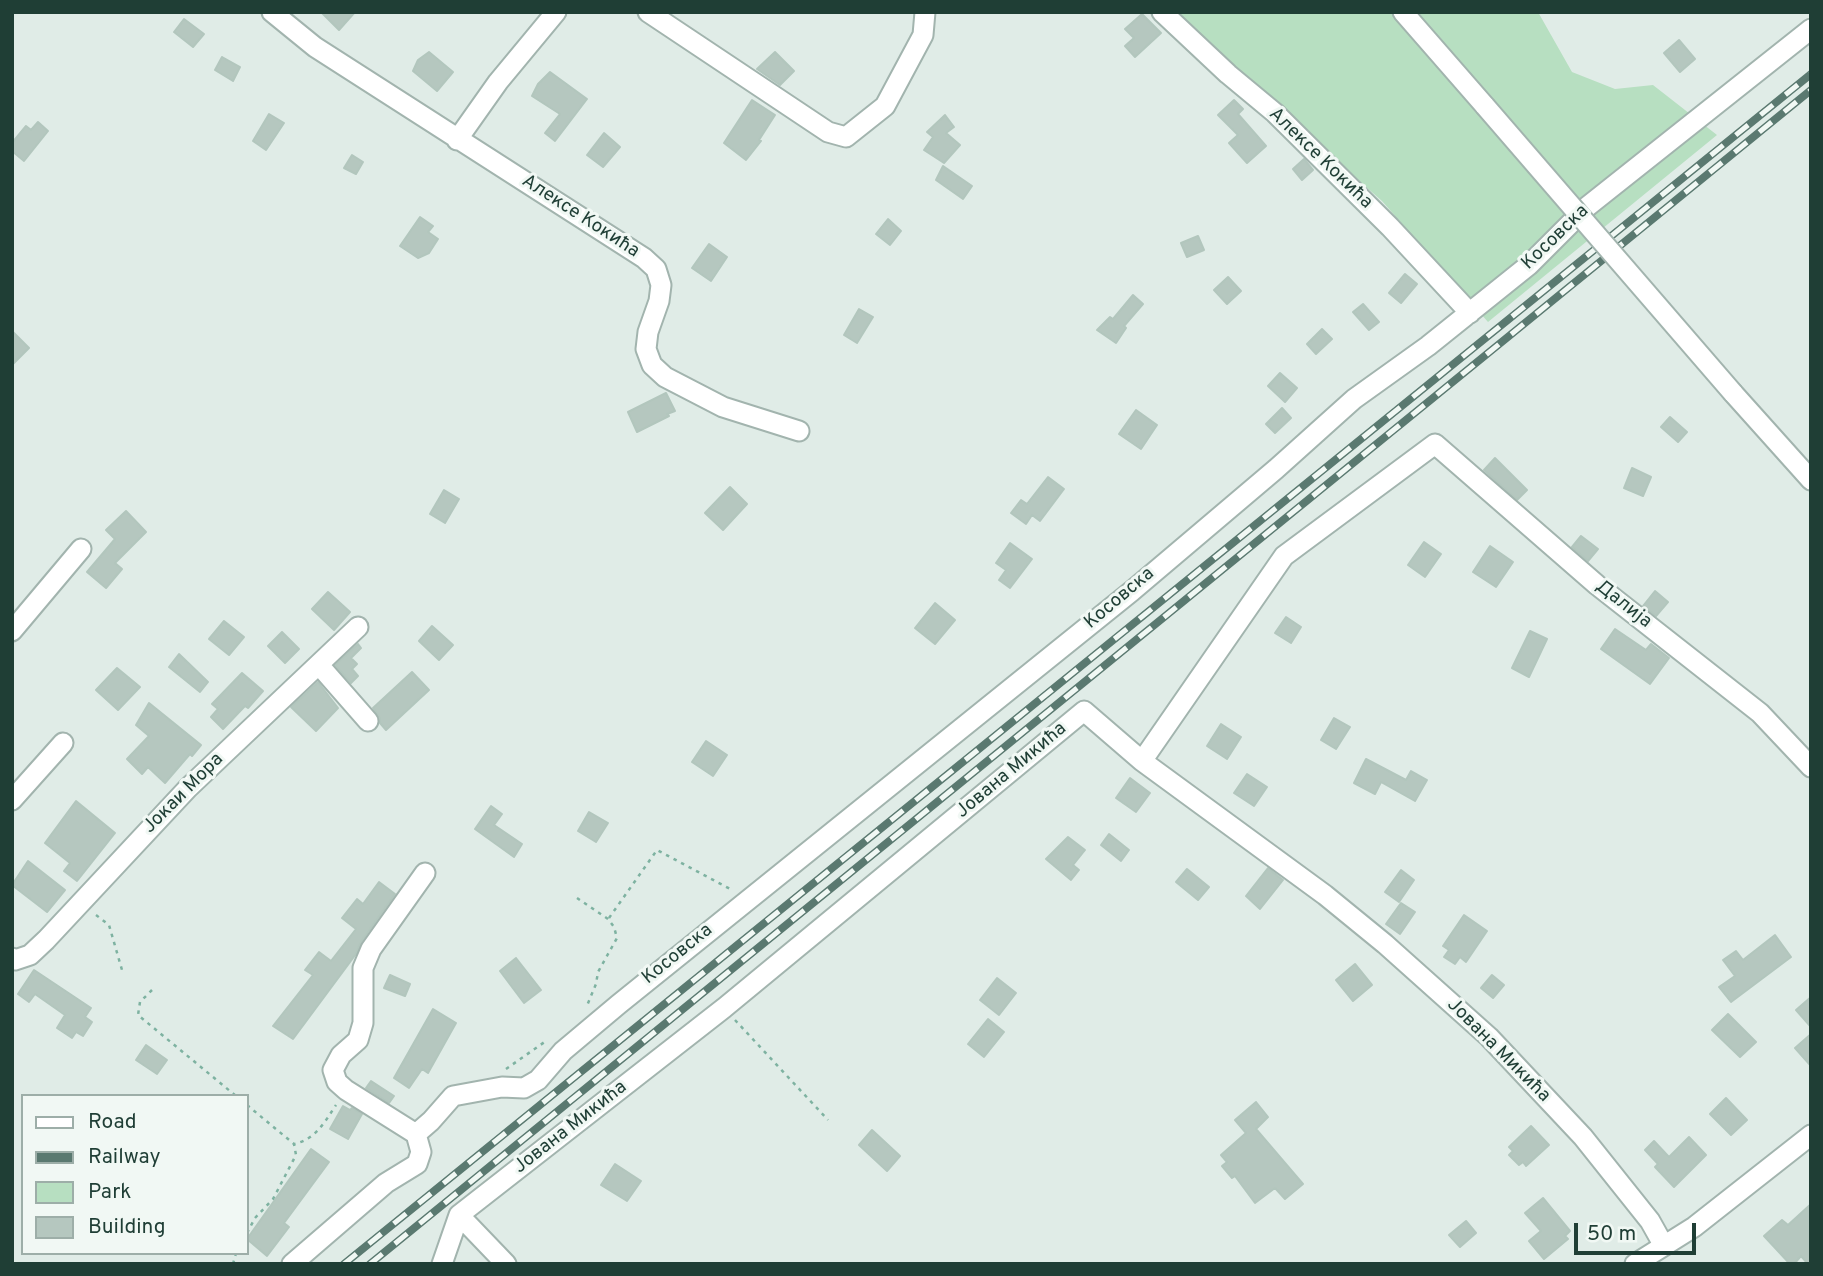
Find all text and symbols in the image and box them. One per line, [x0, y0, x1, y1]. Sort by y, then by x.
street label: Алексе Кокића [1263, 104, 1377, 214]
street label: Алексе Кокића [517, 170, 643, 264]
street label: Косовска [1518, 201, 1594, 275]
street label: Косовска [1080, 563, 1160, 635]
street label: Далија [1590, 576, 1656, 634]
street label: Јована Микића [952, 718, 1072, 824]
street label: Јокаи Мора [139, 749, 229, 839]
street label: Косовска [638, 920, 718, 990]
street label: Јована Микића [1441, 994, 1555, 1108]
street label: Јована Микића [510, 1077, 632, 1179]
legend [21, 1094, 248, 1255]
text: Road [88, 1109, 137, 1136]
text: Railway [88, 1144, 161, 1171]
text: Park [88, 1179, 131, 1206]
scale bar [1578, 1210, 1700, 1254]
text: Building [88, 1214, 166, 1241]
text: 50 m [1587, 1221, 1636, 1248]

